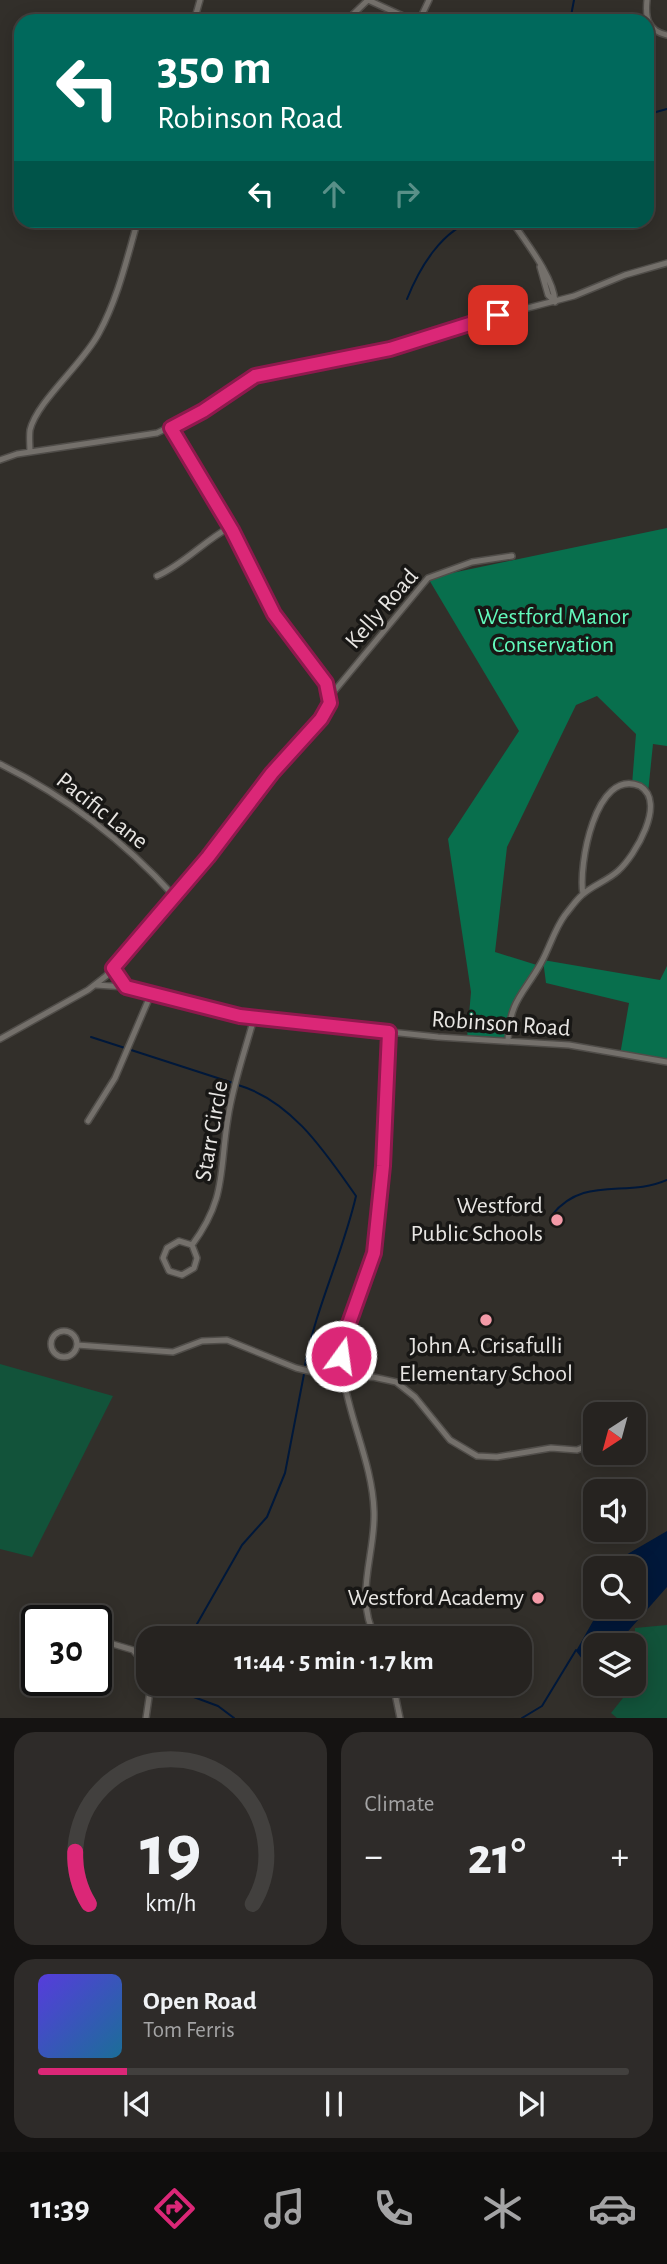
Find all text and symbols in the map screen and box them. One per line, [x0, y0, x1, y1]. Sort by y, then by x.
icon: left [42, 42, 133, 133]
text: 350 m [157, 44, 272, 93]
text: Robinson Road [157, 102, 343, 134]
icon: left [242, 175, 280, 213]
icon: ahead [315, 175, 353, 213]
icon: right [388, 175, 426, 213]
pin [468, 285, 528, 345]
icon: arrive [479, 296, 517, 334]
street label: Kelly Road [341, 564, 423, 654]
park label: Westford Manor Conservation [477, 605, 629, 657]
street label: Pacific Lane [52, 768, 152, 854]
street label: Robinson Road [431, 1007, 571, 1041]
street label: Starr Circle [191, 1079, 233, 1183]
place label: Westford Public Schools [410, 1194, 543, 1246]
marker: Westford Public Schools [549, 1212, 565, 1228]
marker: John A. Crisafulli Elementary School [478, 1312, 494, 1328]
position arrow [304, 1319, 378, 1393]
place label: John A. Crisafulli Elementary School [399, 1334, 573, 1386]
north arrow [583, 1402, 646, 1465]
map controls [583, 1402, 646, 1696]
button: sound [583, 1479, 646, 1542]
button: search [583, 1556, 646, 1619]
place label: Westford Academy [348, 1586, 524, 1610]
marker: Westford Academy [530, 1590, 546, 1606]
speed limit sign: 30 [21, 1605, 112, 1696]
button: layers [583, 1633, 646, 1696]
text: 11:44 · 5 min · 1.7 km [234, 1648, 434, 1674]
text: Climate [365, 1793, 434, 1816]
text: 19 [140, 1817, 201, 1890]
text: 21° [468, 1831, 526, 1883]
text: − [365, 1838, 383, 1876]
text: + [611, 1838, 629, 1876]
text: km/h [144, 1891, 196, 1916]
text: Open Road [143, 1988, 257, 2014]
text: Tom Ferris [143, 2019, 235, 2042]
icon: previous [118, 2085, 156, 2123]
icon: pause [315, 2085, 353, 2123]
icon: next [512, 2085, 550, 2123]
icon: directions [150, 2184, 199, 2233]
icon: music [260, 2184, 309, 2233]
icon: phone [369, 2184, 418, 2233]
icon: climate [478, 2184, 527, 2233]
icon: car [588, 2184, 637, 2233]
text: 11:39 [30, 2192, 90, 2224]

